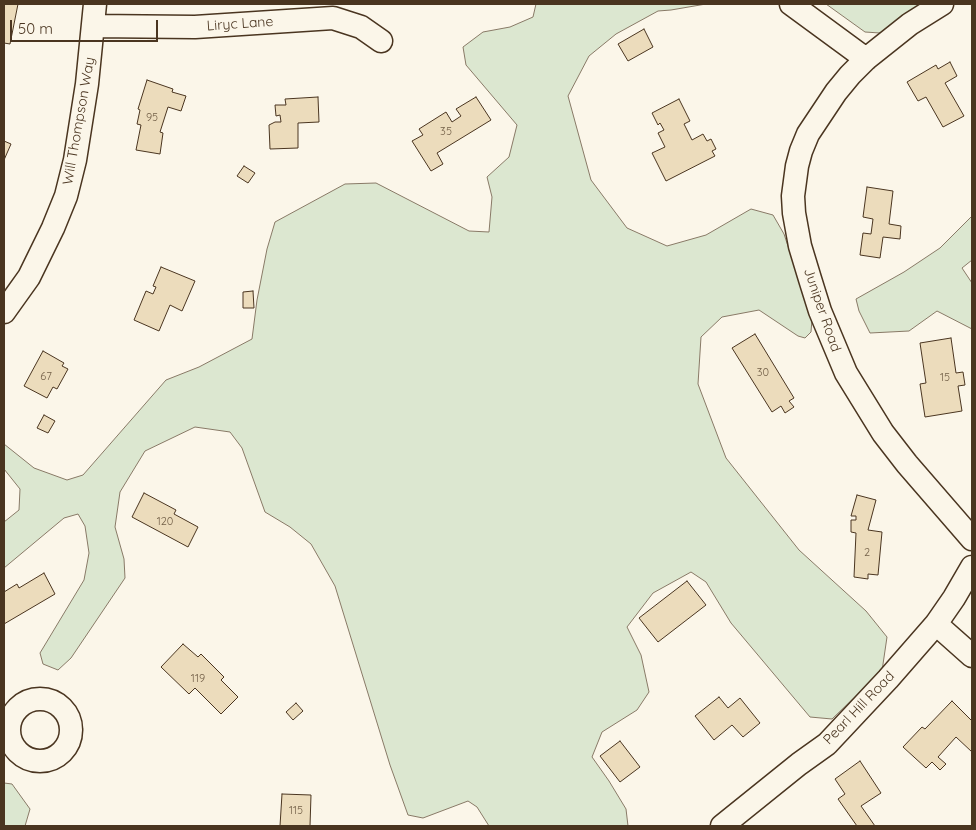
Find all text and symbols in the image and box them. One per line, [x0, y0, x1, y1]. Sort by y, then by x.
scale bar [12, 10, 160, 42]
street label: Liryc Lane [206, 13, 274, 35]
text: 50 m [18, 19, 53, 38]
street label: Will Thompson Way [59, 56, 99, 186]
house number: 95 [146, 111, 158, 125]
house number: 35 [440, 125, 452, 139]
street label: Juniper Road [800, 266, 844, 354]
house number: 30 [757, 366, 769, 380]
house number: 67 [40, 370, 52, 384]
house number: 15 [940, 371, 950, 385]
house number: 120 [157, 515, 173, 529]
house number: 2 [864, 546, 870, 560]
street label: Pearl Hill Road [820, 668, 898, 748]
house number: 119 [191, 672, 205, 686]
house number: 115 [289, 804, 303, 818]

